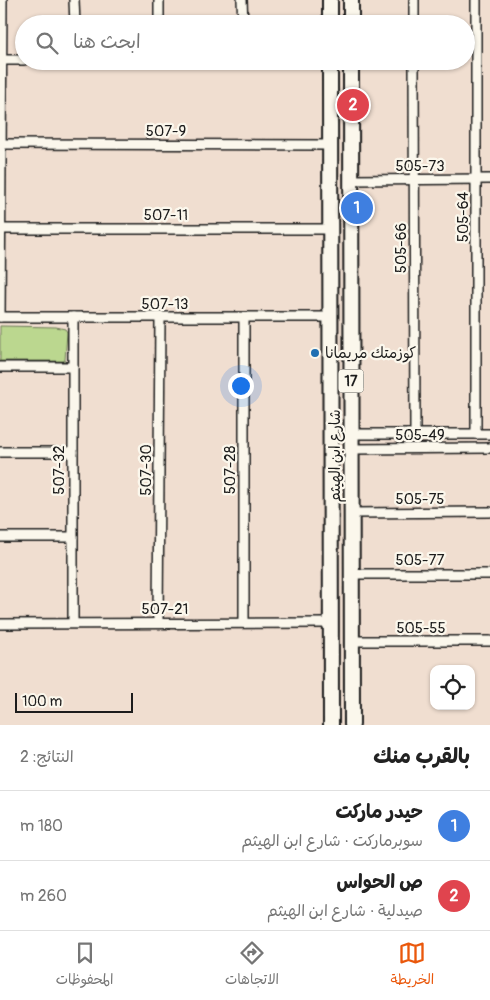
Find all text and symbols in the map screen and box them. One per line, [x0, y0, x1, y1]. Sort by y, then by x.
search box [15, 15, 475, 70]
icon: search [33, 29, 61, 57]
text: ابحث هنا [73, 30, 141, 54]
pin: 2 [337, 86, 369, 124]
street label: 507-9 [146, 122, 186, 141]
street label: 505-73 [395, 157, 445, 176]
pin: 1 [341, 189, 373, 227]
street label: 505-64 [454, 192, 473, 242]
street label: 507-11 [144, 206, 188, 225]
street label: 505-66 [392, 223, 411, 273]
street label: 507-13 [142, 295, 188, 314]
place label: كوزمتك مريمانا [325, 344, 416, 363]
marker: كوزمتك مريمانا [309, 347, 321, 359]
road number: 17 [338, 370, 364, 392]
your location [228, 373, 254, 399]
street label: شارع ابن الهيثم [326, 409, 346, 503]
street label: 505-49 [395, 426, 445, 445]
street label: 507-30 [137, 444, 156, 496]
street label: 507-32 [50, 445, 69, 495]
street label: 507-28 [221, 445, 240, 494]
street label: 505-75 [396, 490, 444, 509]
street label: 505-77 [396, 551, 444, 570]
street label: 507-21 [142, 600, 188, 619]
street label: 505-55 [396, 619, 446, 638]
map controls [430, 665, 475, 710]
button: locate [430, 665, 475, 710]
scale bar [15, 690, 132, 713]
text: 100 m [22, 693, 62, 710]
text: بالقرب منك [373, 743, 470, 770]
text: النتائج: 2 [20, 747, 74, 767]
text: حيدر ماركت [336, 800, 423, 824]
text: 180 m [20, 816, 63, 836]
text: 1 [451, 816, 457, 836]
text: سوبرماركت · شارع ابن الهيثم [241, 831, 423, 851]
text: ص الحواس [337, 870, 423, 894]
text: 260 m [20, 886, 67, 906]
text: 2 [450, 886, 458, 906]
text: صيدلية · شارع ابن الهيثم [267, 901, 423, 921]
tab: المحفوظات [56, 939, 113, 992]
tab: الاتجاهات [225, 939, 279, 992]
tab: الخريطة [391, 939, 434, 992]

